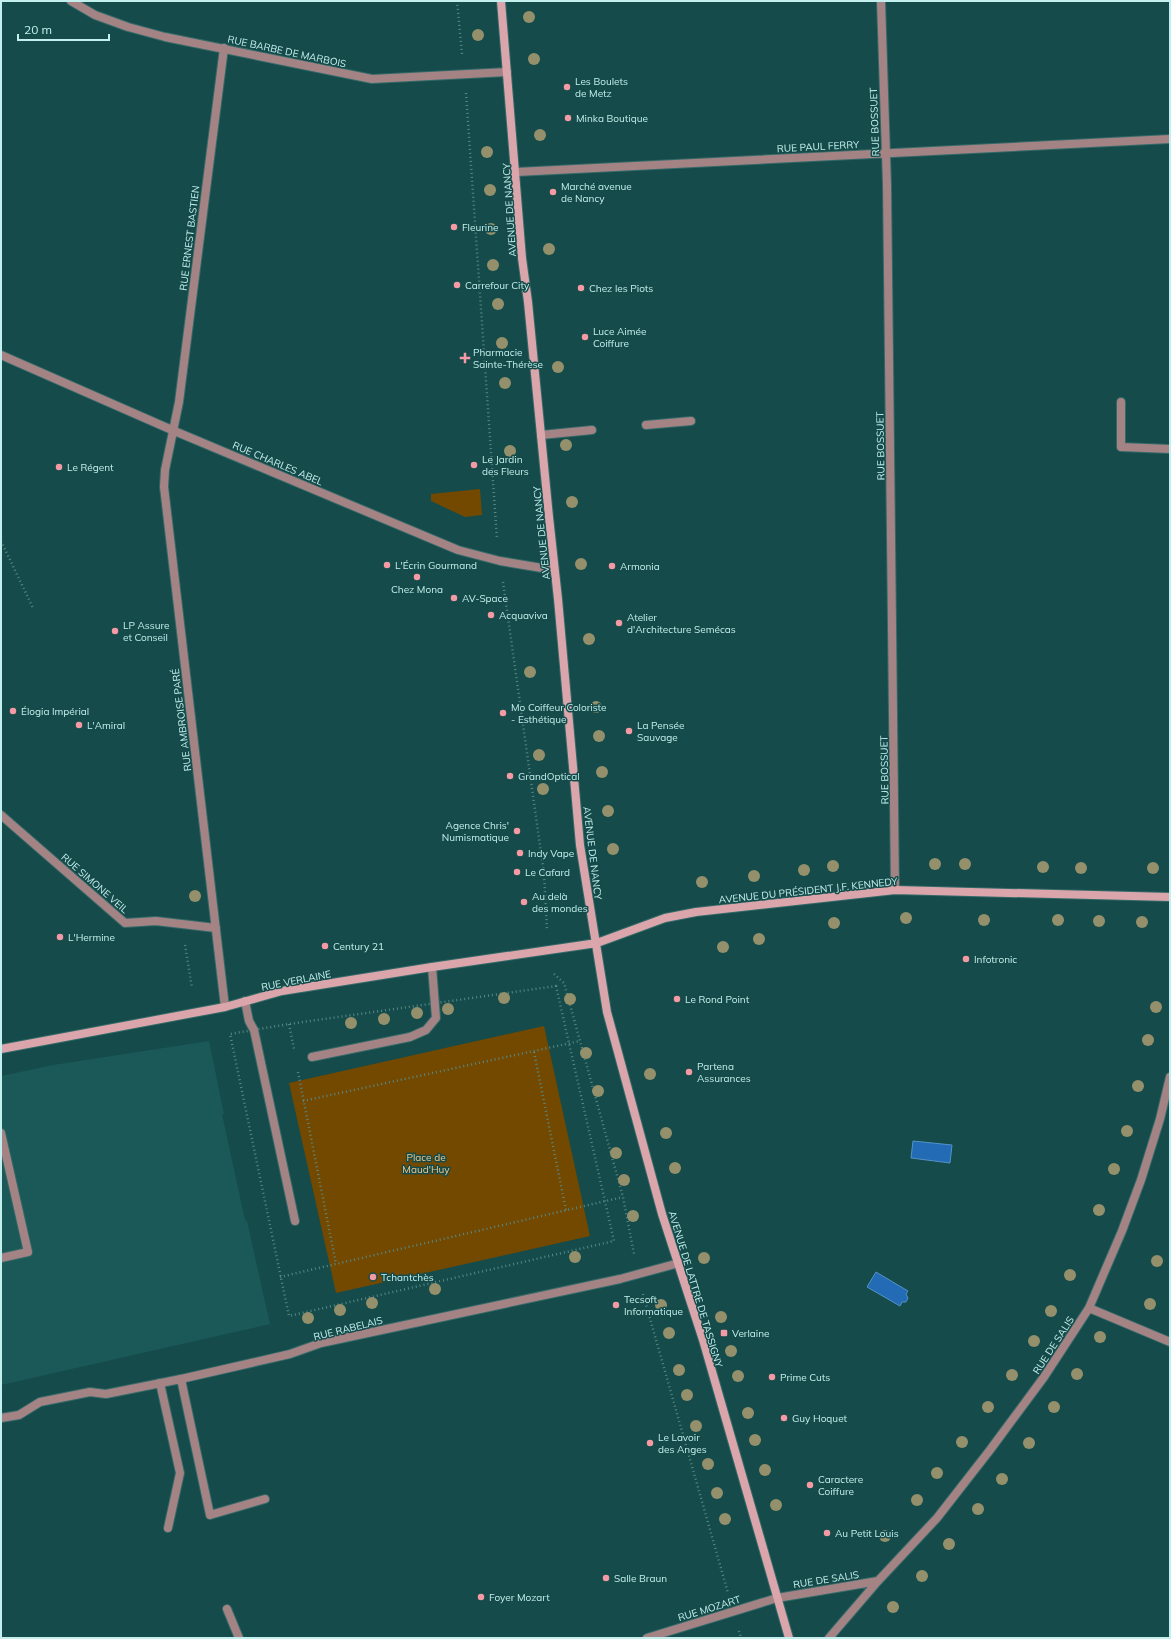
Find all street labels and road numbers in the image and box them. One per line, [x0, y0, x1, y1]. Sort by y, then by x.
street label: RUE BARBE DE MARBOIS [226, 33, 348, 70]
street label: RUE BOSSUET [867, 87, 882, 157]
street label: RUE PAUL FERRY [776, 138, 860, 155]
street label: AVENUE DE NANCY [500, 162, 519, 257]
street label: RUE ERNEST BASTIEN [177, 185, 202, 291]
street label: RUE BOSSUET [873, 411, 888, 480]
street label: RUE CHARLES ABEL [231, 439, 326, 489]
street label: AVENUE DE NANCY [530, 485, 553, 580]
street label: RUE AMBROISE PARÉ [169, 668, 194, 772]
street label: RUE BOSSUET [877, 735, 892, 804]
street label: AVENUE DE NANCY [580, 806, 605, 901]
street label: RUE SIMONE VEIL [58, 851, 131, 916]
street label: AVENUE DU PRÉSIDENT J.F. KENNEDY [718, 875, 899, 906]
street label: RUE VERLAINE [260, 967, 332, 994]
street label: AVENUE DE LATTRE DE TASSIGNY [666, 1209, 726, 1370]
street label: RUE RABELAIS [312, 1314, 384, 1343]
street label: RUE DE SALIS [1030, 1314, 1077, 1377]
street label: RUE DE SALIS [792, 1568, 860, 1591]
street label: RUE MOZART [676, 1593, 742, 1624]

